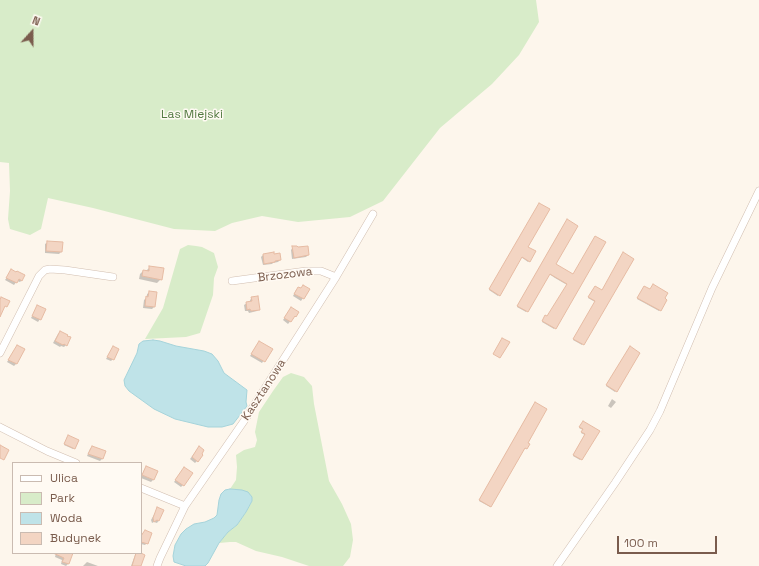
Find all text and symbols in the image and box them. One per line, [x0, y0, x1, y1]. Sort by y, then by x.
north arrow [12, 12, 52, 52]
text: N [30, 13, 42, 29]
park label: Las Miejski [161, 108, 223, 122]
street label: Brzozowa [257, 264, 313, 286]
street label: Kasztanowa [239, 357, 289, 423]
legend [12, 462, 142, 554]
text: Ulica [50, 470, 78, 486]
text: Park [50, 490, 75, 506]
text: Woda [50, 510, 82, 526]
scale bar [619, 528, 719, 554]
text: Budynek [50, 530, 101, 546]
text: 100 m [624, 535, 658, 551]

